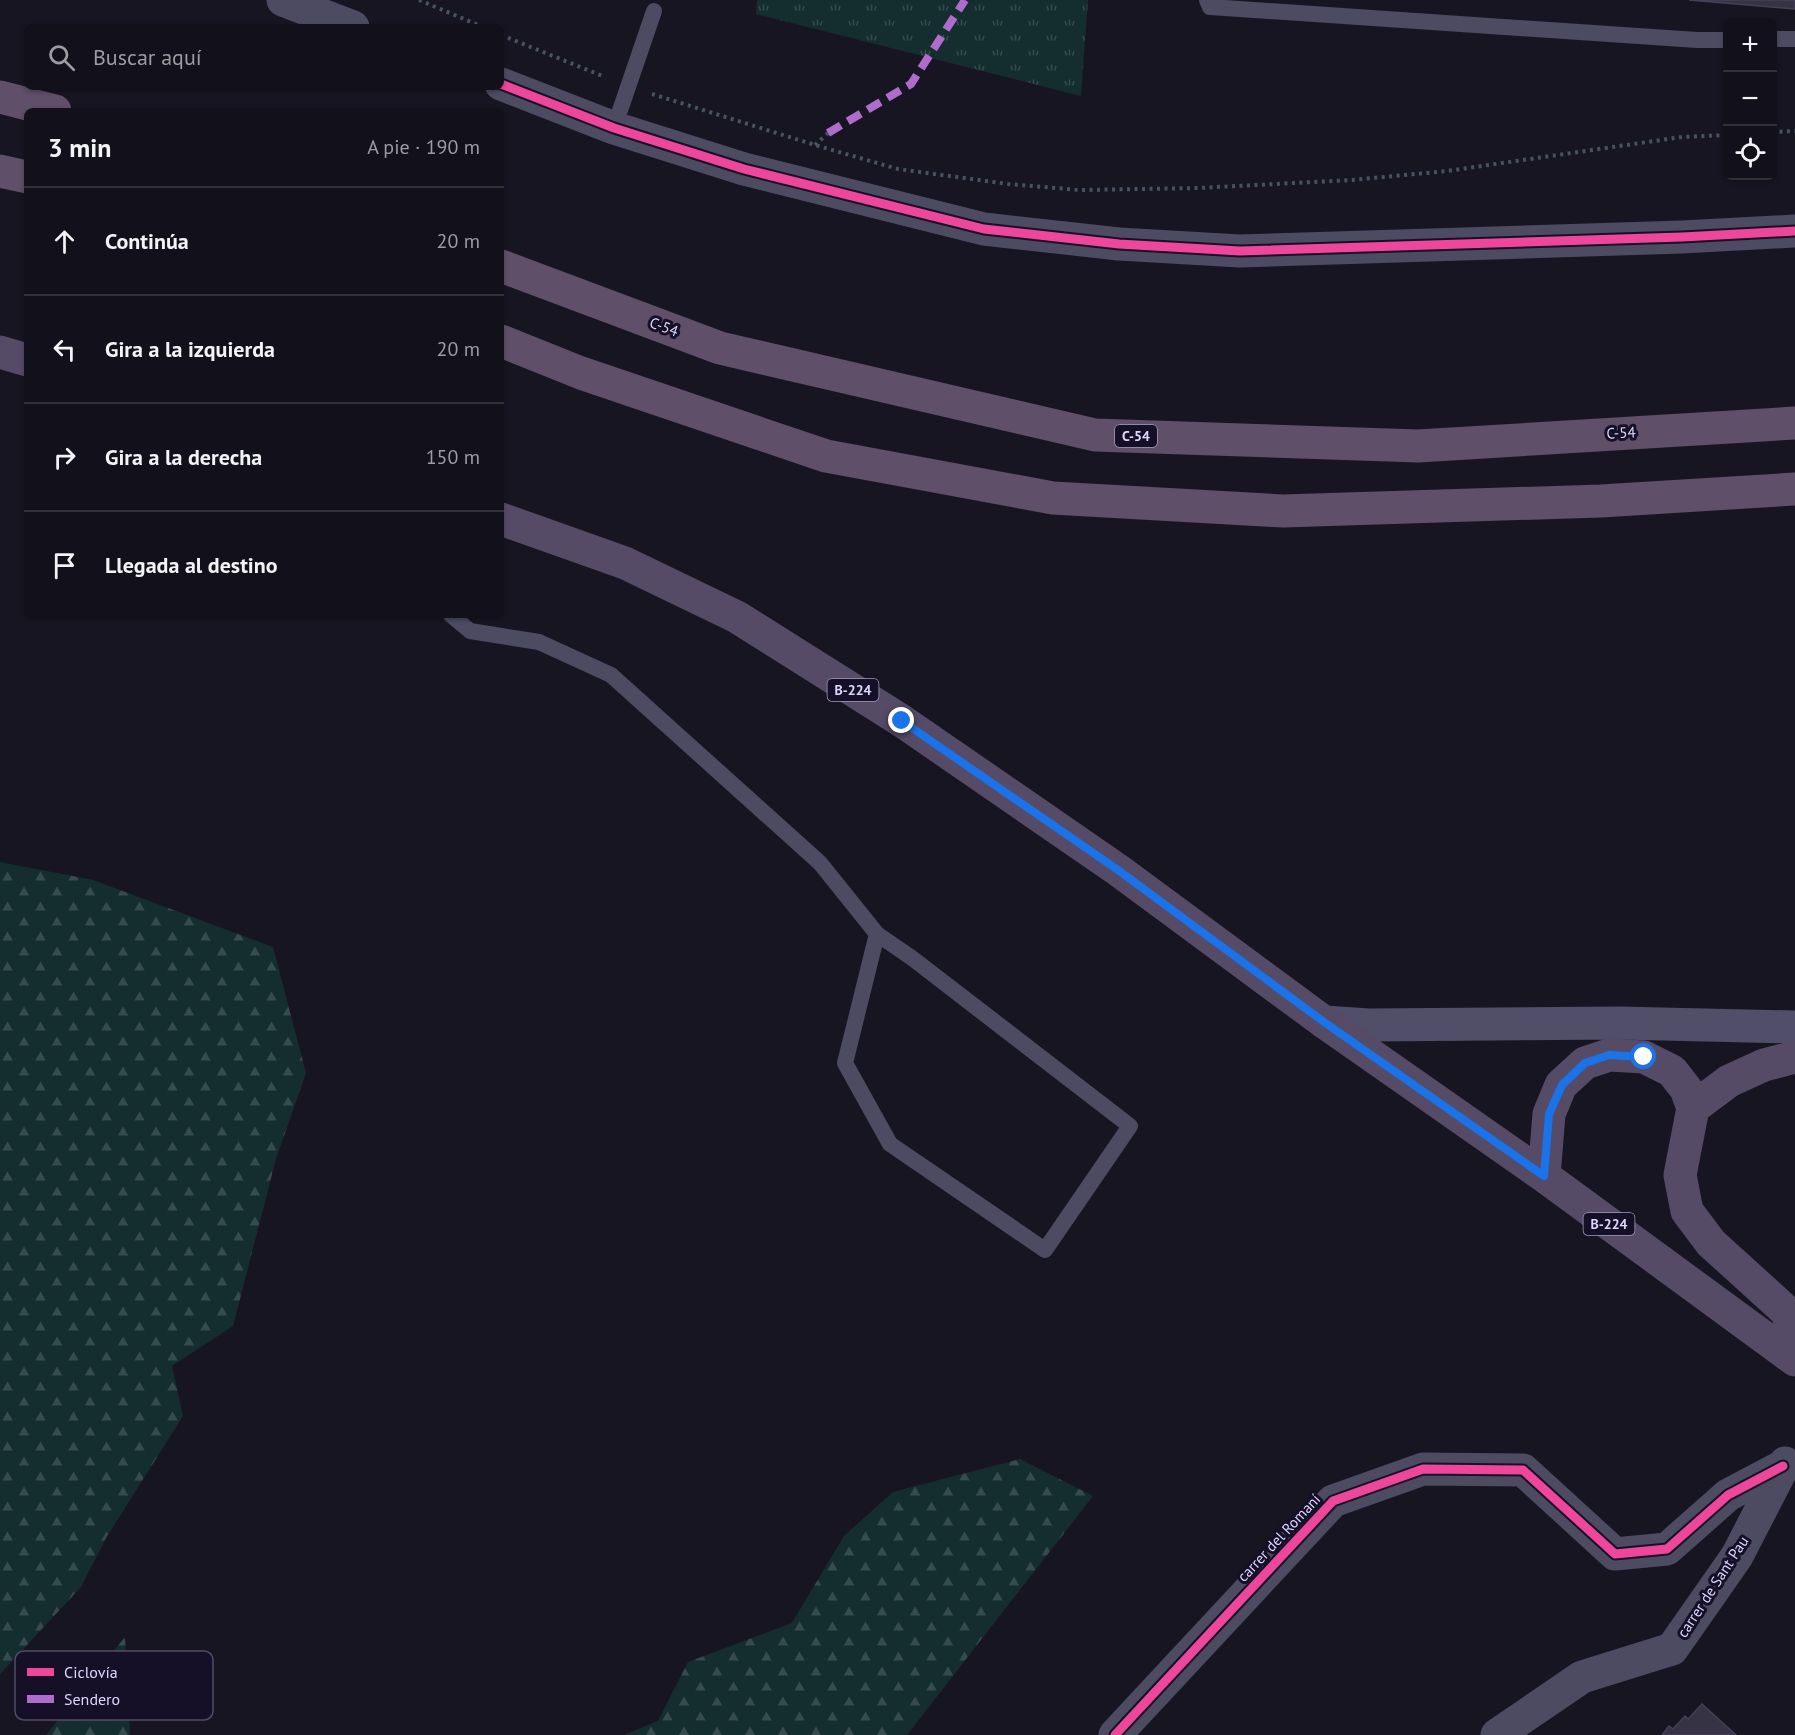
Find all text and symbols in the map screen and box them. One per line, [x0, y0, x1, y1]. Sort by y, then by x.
map controls [1723, 18, 1777, 180]
button: + [1723, 18, 1777, 72]
search box [24, 24, 504, 90]
icon: search [45, 41, 78, 74]
text: Buscar aquí [93, 43, 202, 71]
button: − [1723, 72, 1777, 126]
button: locate [1723, 126, 1777, 180]
text: 3 min [48, 131, 111, 164]
text: A pie · 190 m [367, 134, 480, 160]
icon: ahead [48, 225, 81, 258]
text: Continúa [105, 227, 189, 255]
text: 20 m [437, 228, 480, 254]
street label: C-54 [647, 313, 681, 340]
icon: left [48, 333, 81, 366]
text: Gira a la izquierda [105, 335, 275, 363]
text: 20 m [437, 336, 480, 362]
street label: C-54 [1606, 422, 1636, 443]
road number: C-54 [1115, 425, 1157, 447]
icon: right [48, 441, 81, 474]
text: Gira a la derecha [105, 443, 262, 471]
text: 150 m [426, 444, 480, 470]
icon: arrive [48, 549, 81, 582]
text: Llegada al destino [105, 551, 278, 579]
road number: B-224 [828, 679, 878, 701]
route end [888, 707, 914, 733]
route start [1630, 1043, 1656, 1069]
road number: B-224 [1584, 1213, 1634, 1235]
street label: carrer del Romaní [1233, 1490, 1324, 1586]
street label: carrer de Sant Pau [1673, 1533, 1752, 1641]
legend [15, 1651, 213, 1720]
text: Ciclovía [64, 1662, 118, 1682]
text: Sendero [64, 1689, 120, 1709]

